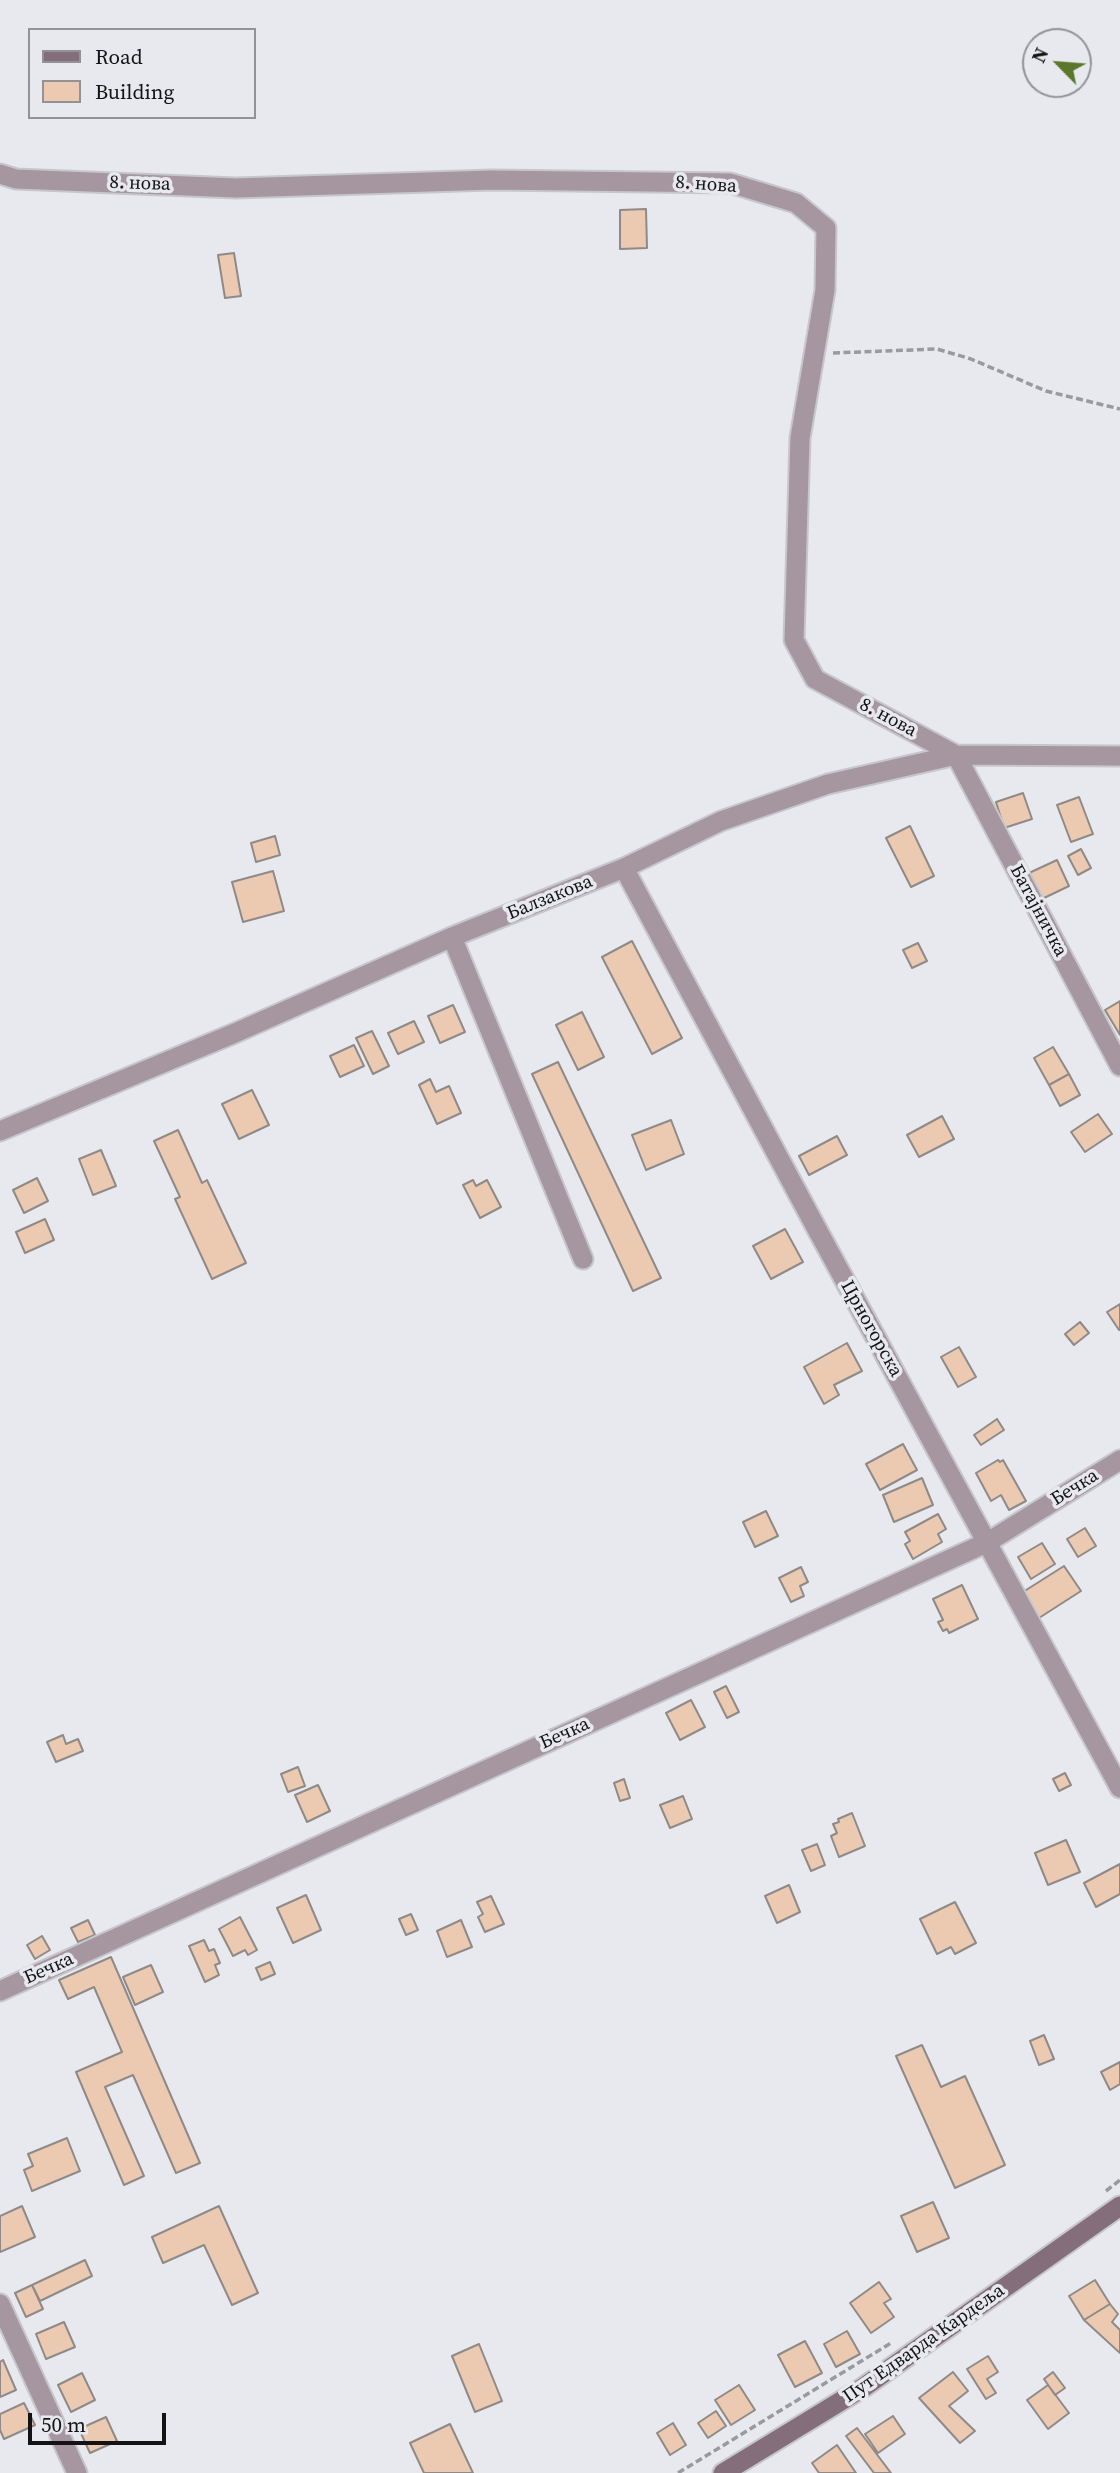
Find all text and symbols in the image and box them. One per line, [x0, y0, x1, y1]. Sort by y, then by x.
legend [28, 28, 256, 119]
north arrow [1022, 28, 1092, 98]
text: Road [95, 42, 143, 71]
text: N [1025, 43, 1054, 67]
text: Building [95, 77, 174, 106]
street label: 8. нова [675, 171, 737, 199]
street label: 8. нова [109, 172, 171, 196]
street label: 8. нова [856, 694, 920, 742]
street label: Батајничка [1004, 861, 1072, 961]
street label: Балзакова [504, 871, 596, 925]
street label: Црногорска [835, 1277, 907, 1381]
street label: Бечка [1047, 1465, 1103, 1511]
street label: Бечка [537, 1713, 593, 1755]
street label: Бечка [21, 1948, 77, 1990]
street label: Пут Едварда Кардеља [839, 2280, 1009, 2408]
scale bar [32, 2400, 170, 2444]
text: 50 m [41, 2410, 86, 2439]

